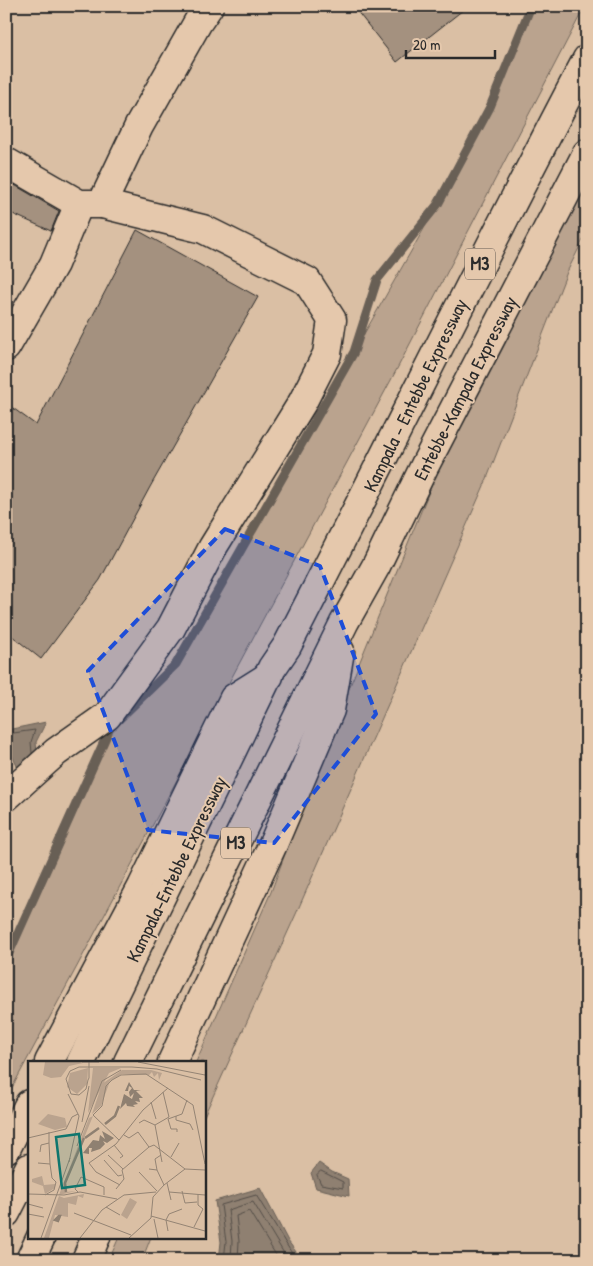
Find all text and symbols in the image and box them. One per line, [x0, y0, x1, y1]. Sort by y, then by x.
scale bar [406, 28, 494, 60]
text: 20 m [413, 34, 440, 55]
road number: M3 [465, 248, 495, 280]
street label: Entebbe-Kampala Expressway [407, 291, 523, 485]
street label: Kampala - Entebbe Expressway [357, 294, 473, 496]
street label: Kampala–Entebbe Expressway [120, 772, 232, 966]
road number: M3 [221, 828, 251, 858]
inset map [28, 1061, 205, 1238]

